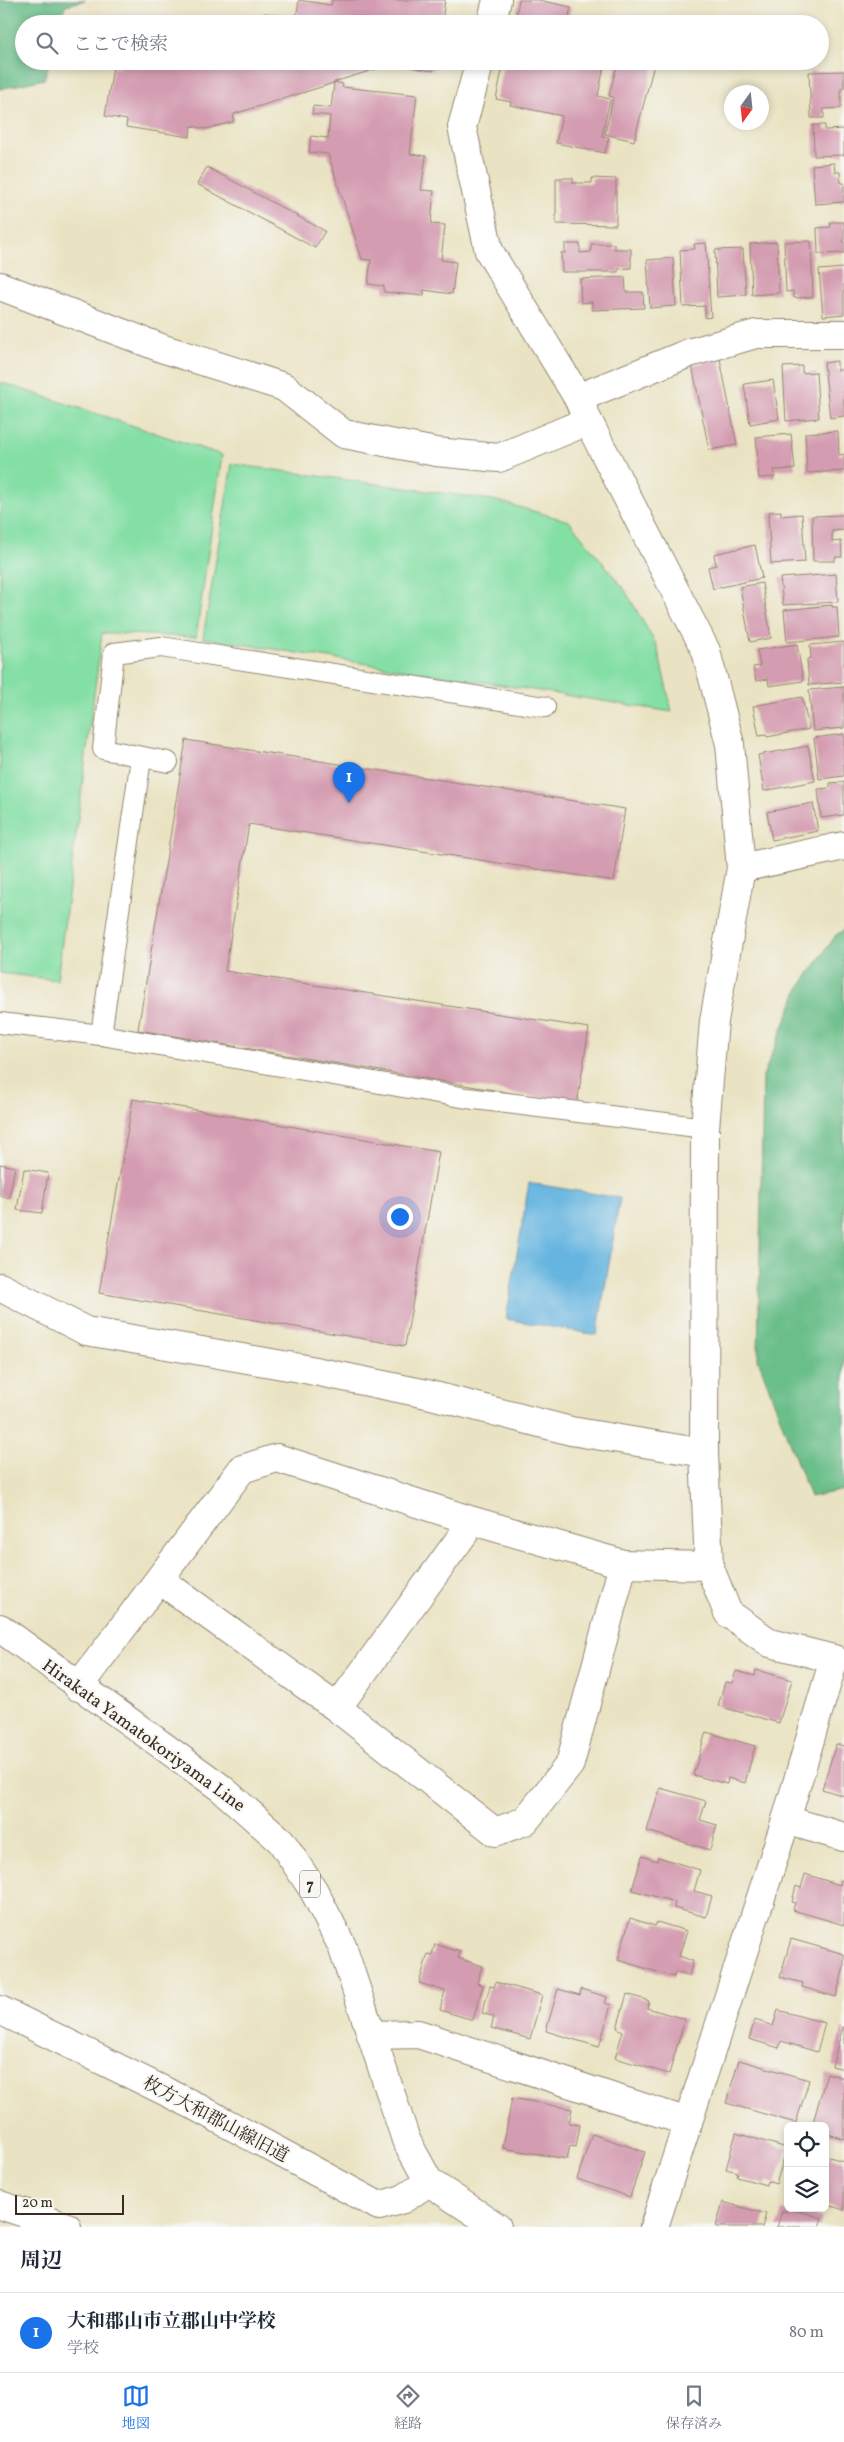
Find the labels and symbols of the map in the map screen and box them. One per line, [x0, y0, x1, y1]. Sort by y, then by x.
north arrow [724, 85, 769, 130]
pin: 1 [333, 762, 365, 803]
your location [387, 1204, 413, 1230]
street label: Hirakata Yamatokoriyama Line [36, 1654, 250, 1819]
road number: 7 [300, 1870, 320, 1898]
street label: 枚方大和郡山線旧道 [138, 2071, 293, 2169]
scale bar [15, 2192, 124, 2215]

